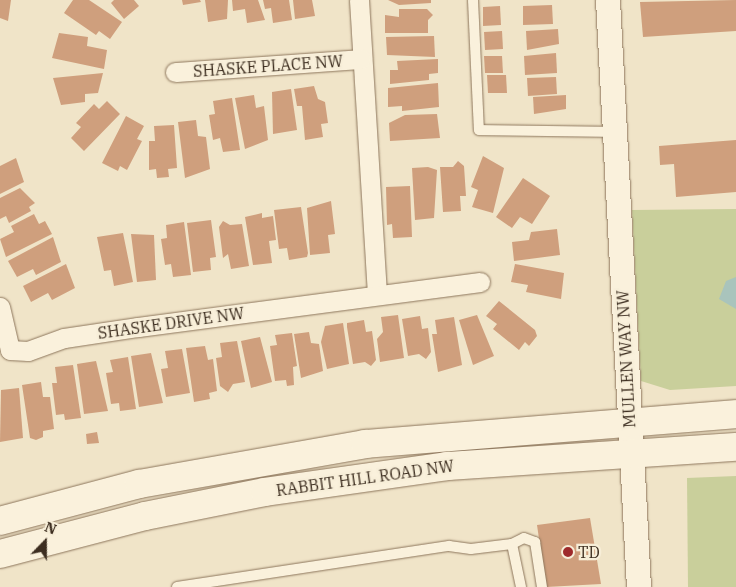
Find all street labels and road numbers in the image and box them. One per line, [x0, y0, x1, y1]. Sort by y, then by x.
street label: SHASKE PLACE NW [192, 51, 344, 81]
street label: MULLEN WAY NW [613, 290, 639, 428]
street label: SHASKE DRIVE NW [96, 303, 246, 343]
street label: RABBIT HILL ROAD NW [275, 456, 455, 500]

